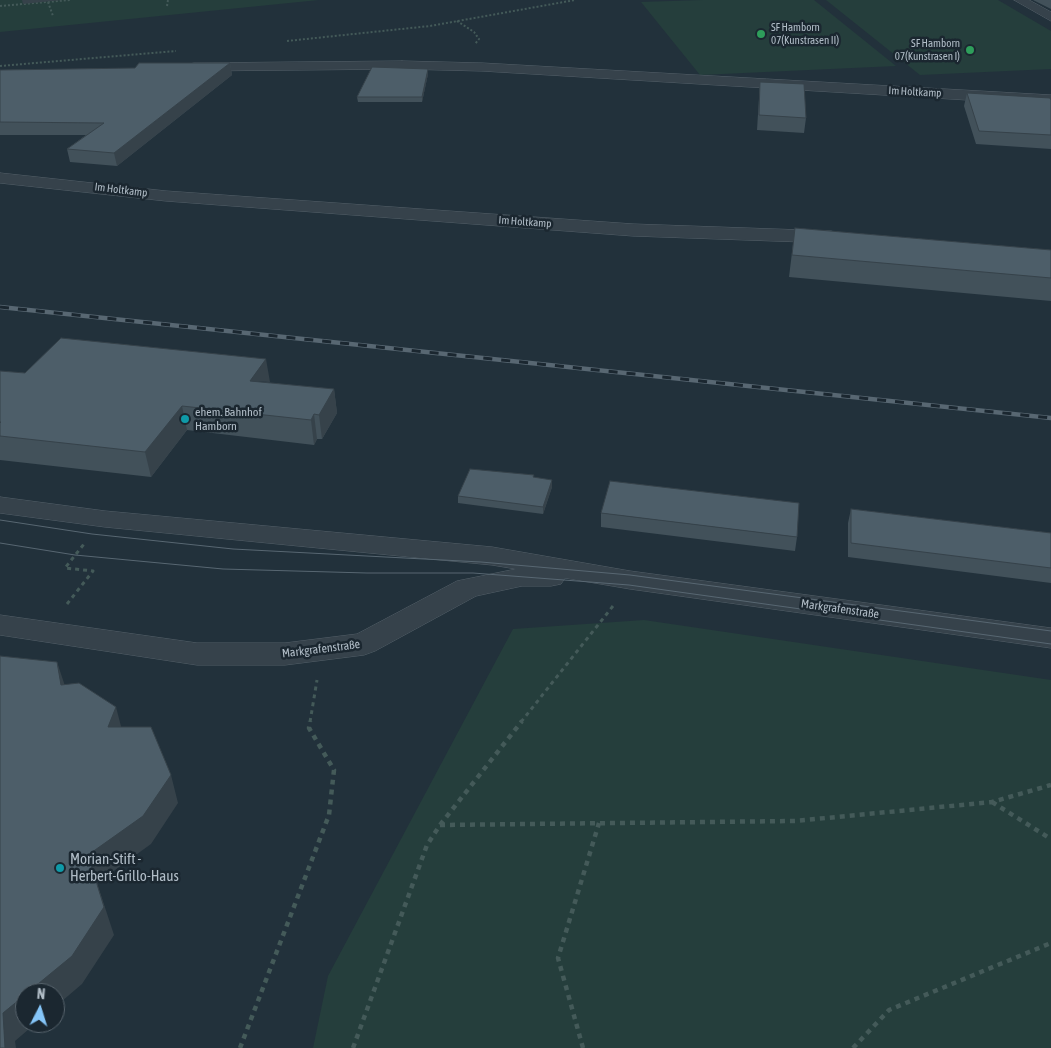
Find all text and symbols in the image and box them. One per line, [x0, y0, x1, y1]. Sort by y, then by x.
place label: SF Hamborn 07(Kunstrasen II) [771, 21, 839, 47]
marker: SF Hamborn 07(Kunstrasen II) [755, 28, 767, 40]
place label: SF Hamborn 07(Kunstrasen I) [895, 37, 960, 63]
marker: SF Hamborn 07(Kunstrasen I) [964, 44, 976, 56]
street label: Im Holtkamp [888, 84, 942, 100]
street label: Im Holtkamp [94, 180, 148, 200]
street label: Im Holtkamp [498, 214, 552, 230]
place label: ehem. Bahnhof Hamborn [195, 405, 262, 433]
marker: ehem. Bahnhof Hamborn [179, 413, 191, 425]
street label: Markgrafenstraße [800, 596, 880, 622]
street label: Markgrafenstraße [281, 637, 361, 661]
place label: Morian-Stift - Herbert-Grillo-Haus [70, 850, 179, 885]
marker: Morian-Stift - Herbert-Grillo-Haus [54, 862, 66, 874]
north arrow [15, 983, 65, 1033]
text: N [36, 986, 46, 1002]

